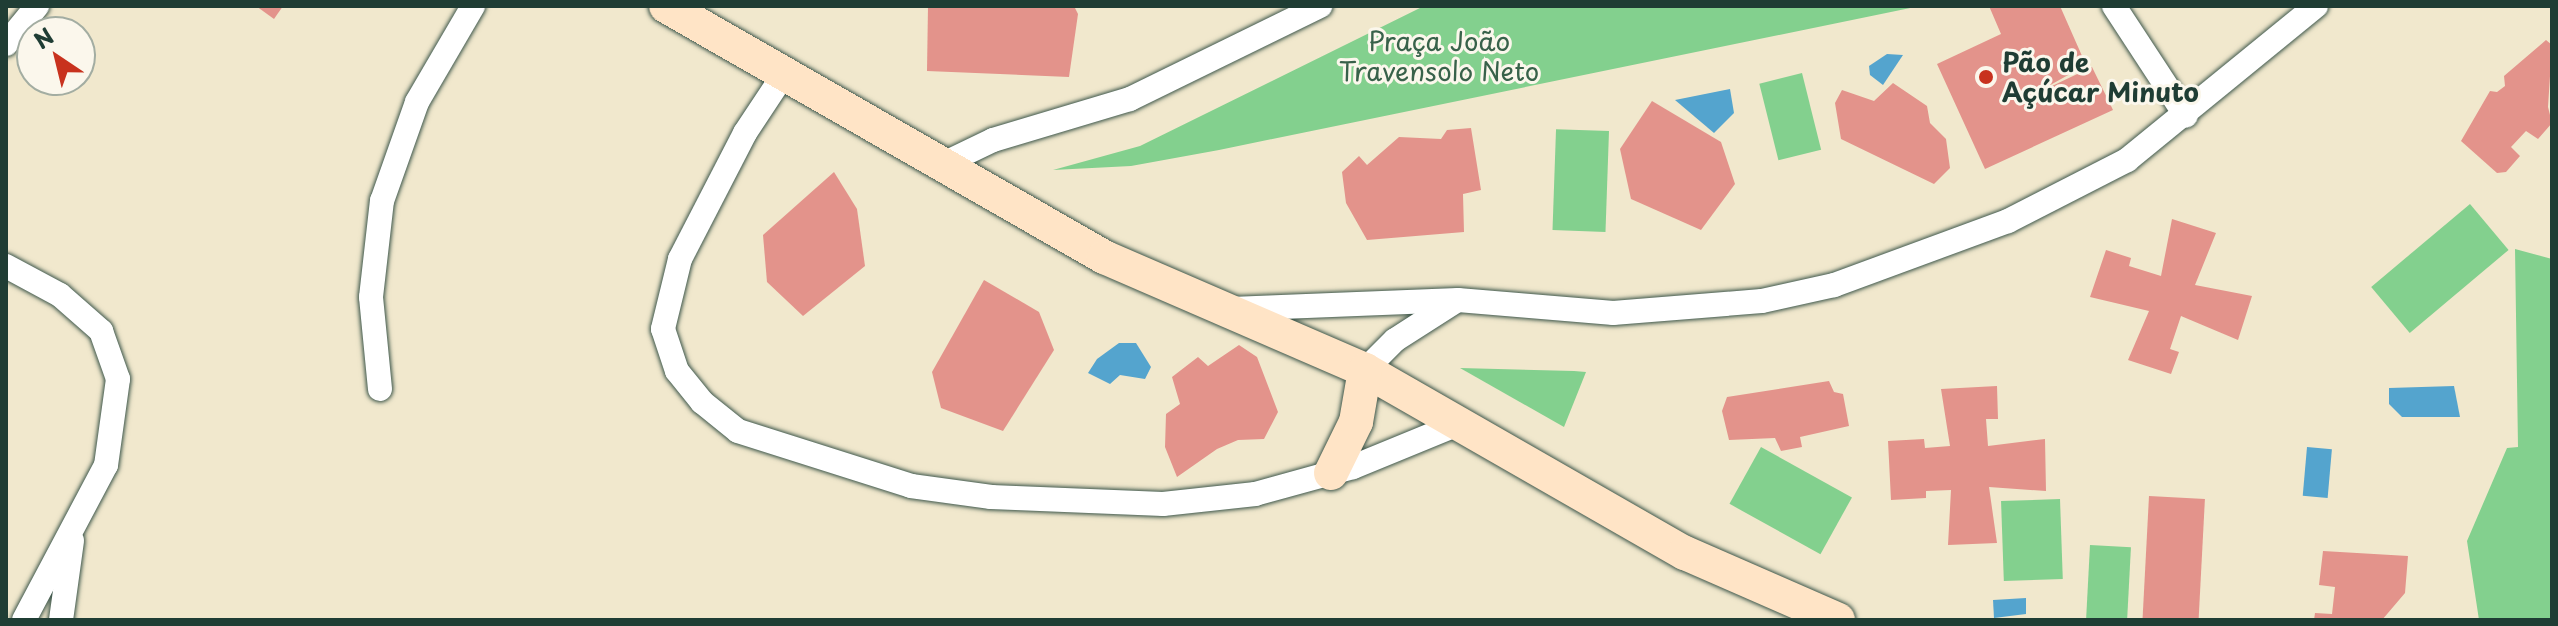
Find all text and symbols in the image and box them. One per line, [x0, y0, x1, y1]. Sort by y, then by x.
north arrow [16, 16, 96, 96]
text: N [26, 19, 60, 56]
park label: Praça João Travensolo Neto [1337, 25, 1541, 86]
place label: Pão de Açúcar Minuto [2002, 46, 2198, 108]
marker: Pão de Açúcar Minuto [1977, 68, 1995, 86]

